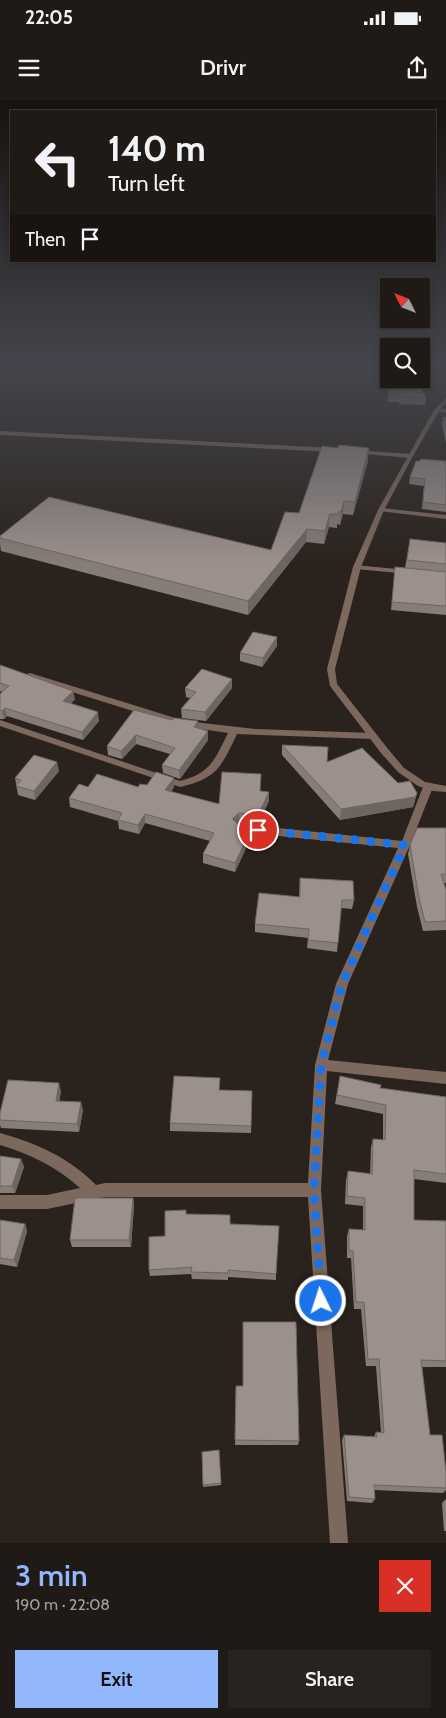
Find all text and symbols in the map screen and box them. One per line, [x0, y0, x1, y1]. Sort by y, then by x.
text: 22:05 [25, 6, 73, 29]
icon: menu [15, 54, 43, 82]
text: Drivr [200, 54, 246, 81]
icon: share [403, 54, 431, 82]
text: 140 m [108, 127, 206, 170]
icon: left [25, 130, 90, 195]
text: Turn left [108, 170, 185, 197]
icon: arrive [76, 225, 104, 253]
text: Then [25, 228, 66, 251]
north arrow [380, 278, 430, 328]
map controls [380, 278, 430, 388]
button: search [380, 338, 430, 388]
pin [237, 809, 279, 851]
icon: arrive [244, 816, 272, 844]
position arrow [294, 1274, 346, 1326]
text: 3 min [15, 1557, 88, 1594]
button: close [379, 1560, 431, 1612]
text: 190 m · 22:08 [15, 1595, 110, 1614]
button: Exit [15, 1650, 218, 1708]
button: Share [228, 1650, 431, 1708]

